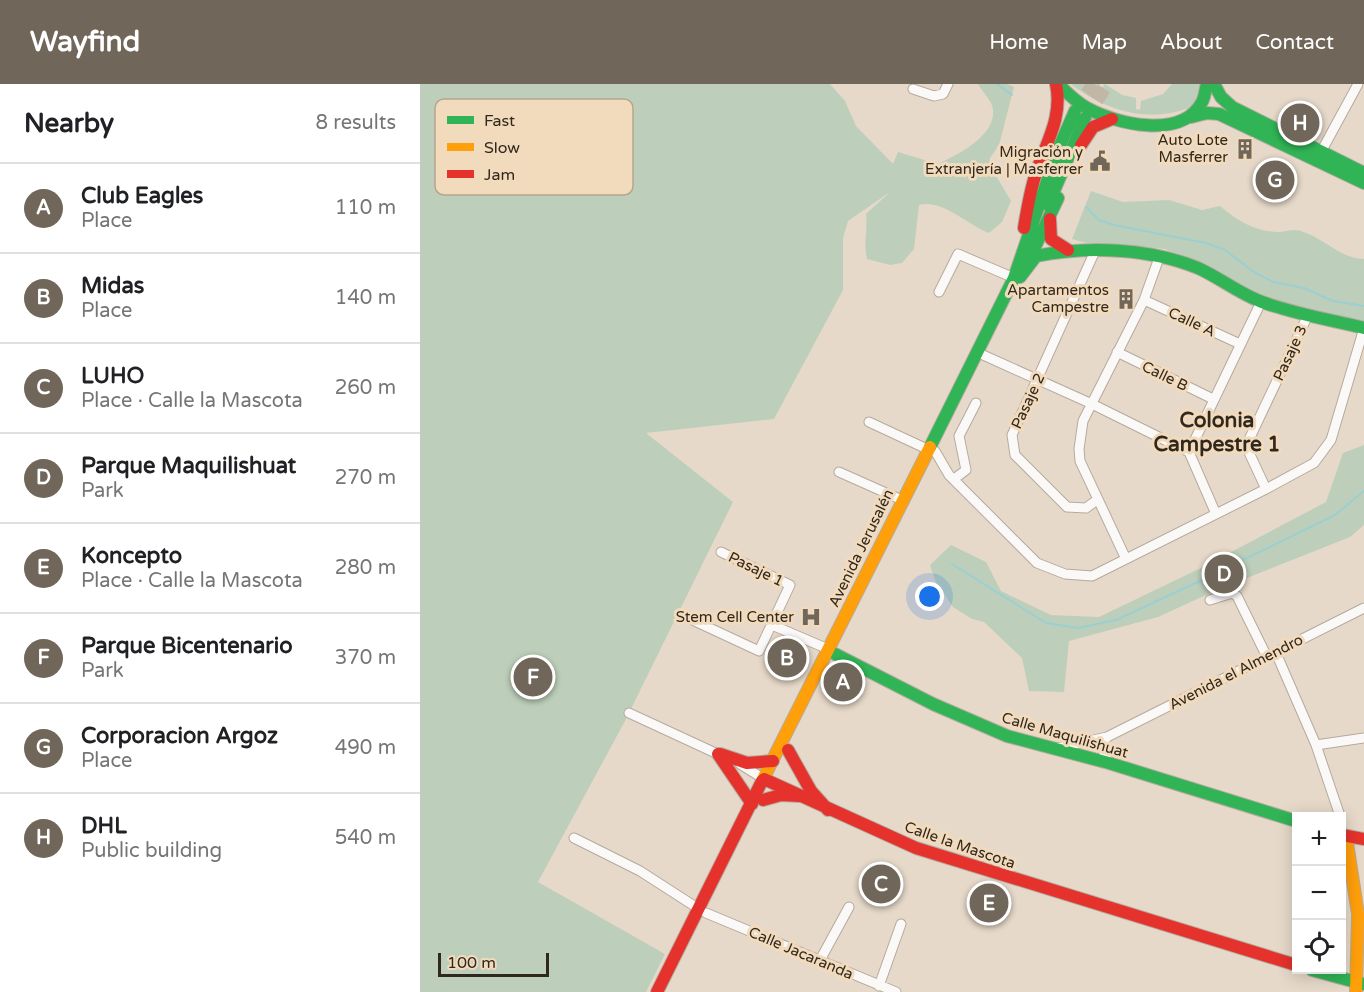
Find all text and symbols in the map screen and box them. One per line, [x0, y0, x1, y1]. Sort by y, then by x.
text: Wayfind [30, 25, 140, 59]
text: Home [989, 30, 1049, 55]
text: Map [1082, 30, 1127, 55]
text: About [1160, 30, 1222, 55]
text: Contact [1255, 30, 1334, 55]
legend [435, 99, 633, 195]
pin: H [1280, 100, 1320, 146]
text: Nearby [24, 108, 114, 139]
text: 8 results [316, 111, 396, 135]
text: Fast [484, 111, 515, 131]
place label: Auto Lote Masferrer [1157, 131, 1228, 166]
building icon: Auto Lote Masferrer [1233, 137, 1257, 161]
text: Slow [484, 138, 520, 158]
place label: Migración y Extranjería | Masferrer [925, 143, 1083, 178]
public building icon: Migración y Extranjería | Masferrer [1088, 149, 1112, 173]
pin: G [1256, 158, 1294, 202]
text: Jam [484, 165, 515, 185]
text: Club Eagles [81, 183, 203, 209]
text: A [36, 196, 51, 220]
text: 110 m [335, 196, 396, 220]
text: Place [81, 209, 132, 233]
text: Midas [81, 273, 144, 299]
place label: Apartamentos Campestre [1007, 281, 1109, 316]
text: B [37, 286, 50, 310]
text: 140 m [335, 286, 396, 310]
building icon: Apartamentos Campestre [1114, 287, 1138, 311]
text: Place [81, 299, 132, 323]
street label: Calle A [1166, 303, 1218, 341]
street label: Pasaje 3 [1269, 322, 1311, 384]
street label: Calle B [1139, 357, 1191, 395]
text: LUHO [81, 363, 144, 389]
street label: Pasaje 2 [1007, 370, 1049, 432]
text: C [37, 376, 50, 400]
text: 260 m [335, 376, 396, 400]
text: Place · Calle la Mascota [81, 389, 303, 413]
district label: Colonia Campestre 1 [1153, 408, 1281, 457]
text: Parque Maquilishuat [81, 453, 296, 479]
text: D [36, 466, 51, 490]
text: 270 m [335, 466, 396, 490]
text: Park [81, 479, 124, 503]
street label: Avenida Jerusalén [825, 486, 897, 610]
text: Koncepto [81, 543, 182, 569]
street label: Pasaje 1 [725, 548, 787, 590]
pin: D [1204, 552, 1244, 596]
text: E [37, 556, 50, 580]
text: 280 m [335, 556, 396, 580]
text: Place · Calle la Mascota [81, 569, 303, 593]
your location [915, 582, 944, 611]
hospital icon: Stem Cell Center [799, 605, 823, 629]
place label: Stem Cell Center [676, 608, 794, 626]
street label: Avenida el Almendro [1166, 630, 1306, 714]
text: Parque Bicentenario [81, 633, 293, 659]
pin: B [768, 636, 806, 680]
text: F [37, 646, 50, 670]
text: 370 m [335, 646, 396, 670]
pin: F [514, 654, 552, 700]
text: Park [81, 659, 124, 683]
pin: A [824, 660, 862, 704]
street label: Calle Maquilishuat [1000, 708, 1131, 762]
text: Corporacion Argoz [81, 723, 278, 749]
text: G [36, 736, 51, 760]
text: 490 m [335, 736, 396, 760]
text: Place [81, 749, 132, 773]
map controls [1292, 812, 1346, 974]
button: + [1292, 812, 1346, 866]
text: DHL [81, 813, 127, 839]
street label: Calle la Mascota [902, 818, 1018, 872]
text: H [36, 826, 51, 850]
text: 540 m [335, 826, 396, 850]
text: Public building [81, 839, 222, 863]
pin: C [862, 862, 900, 906]
button: − [1292, 866, 1346, 920]
pin: E [970, 880, 1008, 926]
button: locate [1292, 920, 1346, 974]
street label: Calle Jacaranda [746, 923, 856, 983]
scale bar [438, 950, 549, 978]
text: 100 m [447, 953, 496, 973]

